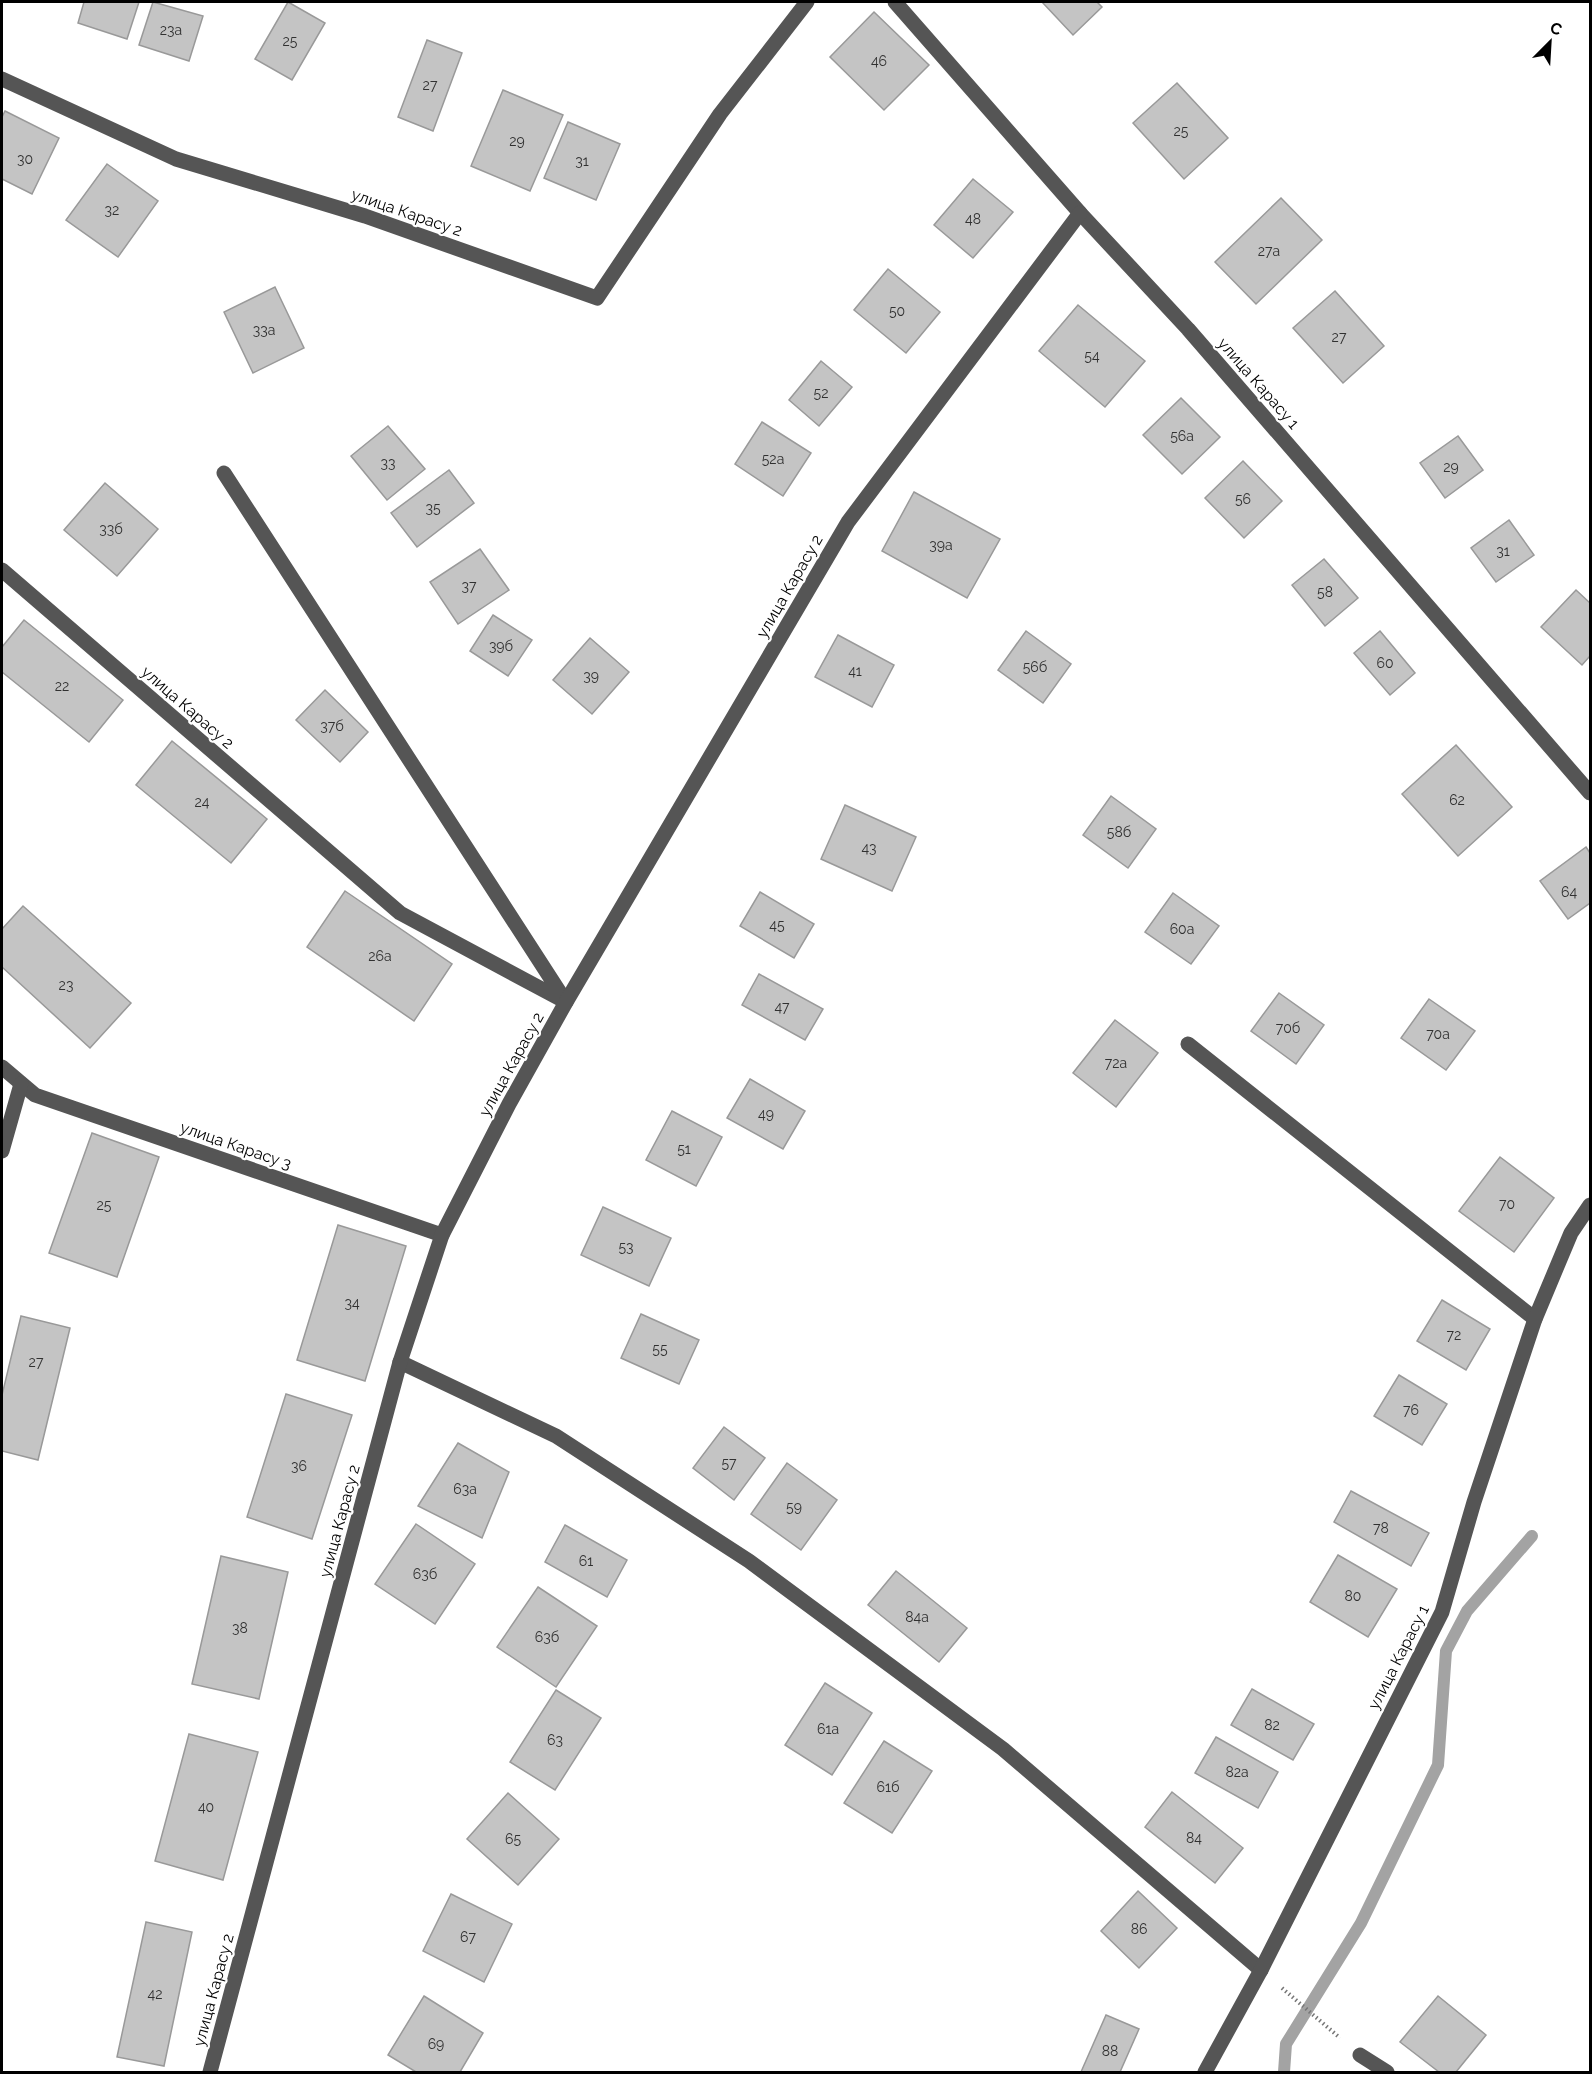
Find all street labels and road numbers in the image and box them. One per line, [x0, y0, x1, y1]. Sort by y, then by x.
street label: улица Карасу 2 [349, 185, 465, 240]
street label: улица Карасу 1 [1214, 334, 1303, 433]
street label: улица Карасу 2 [752, 531, 827, 641]
street label: улица Карасу 2 [138, 662, 238, 753]
street label: улица Карасу 2 [475, 1009, 548, 1120]
street label: улица Карасу 3 [178, 1118, 294, 1173]
street label: улица Карасу 2 [315, 1463, 364, 1580]
street label: улица Карасу 1 [1364, 1602, 1433, 1713]
street label: улица Карасу 2 [189, 1932, 238, 2049]

